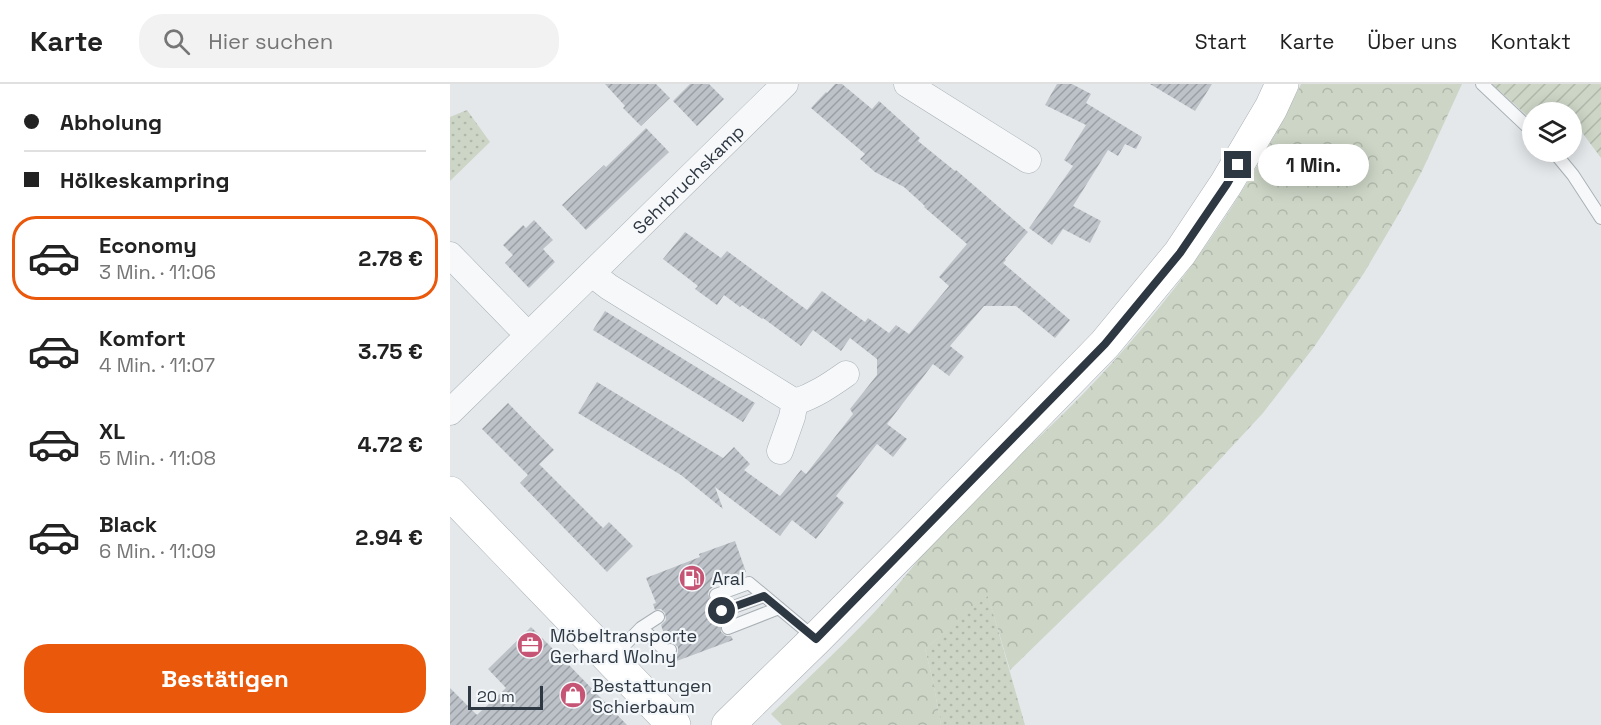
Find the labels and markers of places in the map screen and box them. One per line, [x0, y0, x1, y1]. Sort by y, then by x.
fuel station icon: Aral [677, 563, 707, 593]
place label: Aral [712, 567, 745, 590]
place label: Möbeltransporte Gerhard Wolny [550, 624, 697, 668]
office icon: Möbeltransporte Gerhard Wolny [515, 630, 545, 660]
place label: Bestattungen Schierbaum [592, 674, 712, 718]
shop icon: Bestattungen Schierbaum [558, 680, 588, 710]

